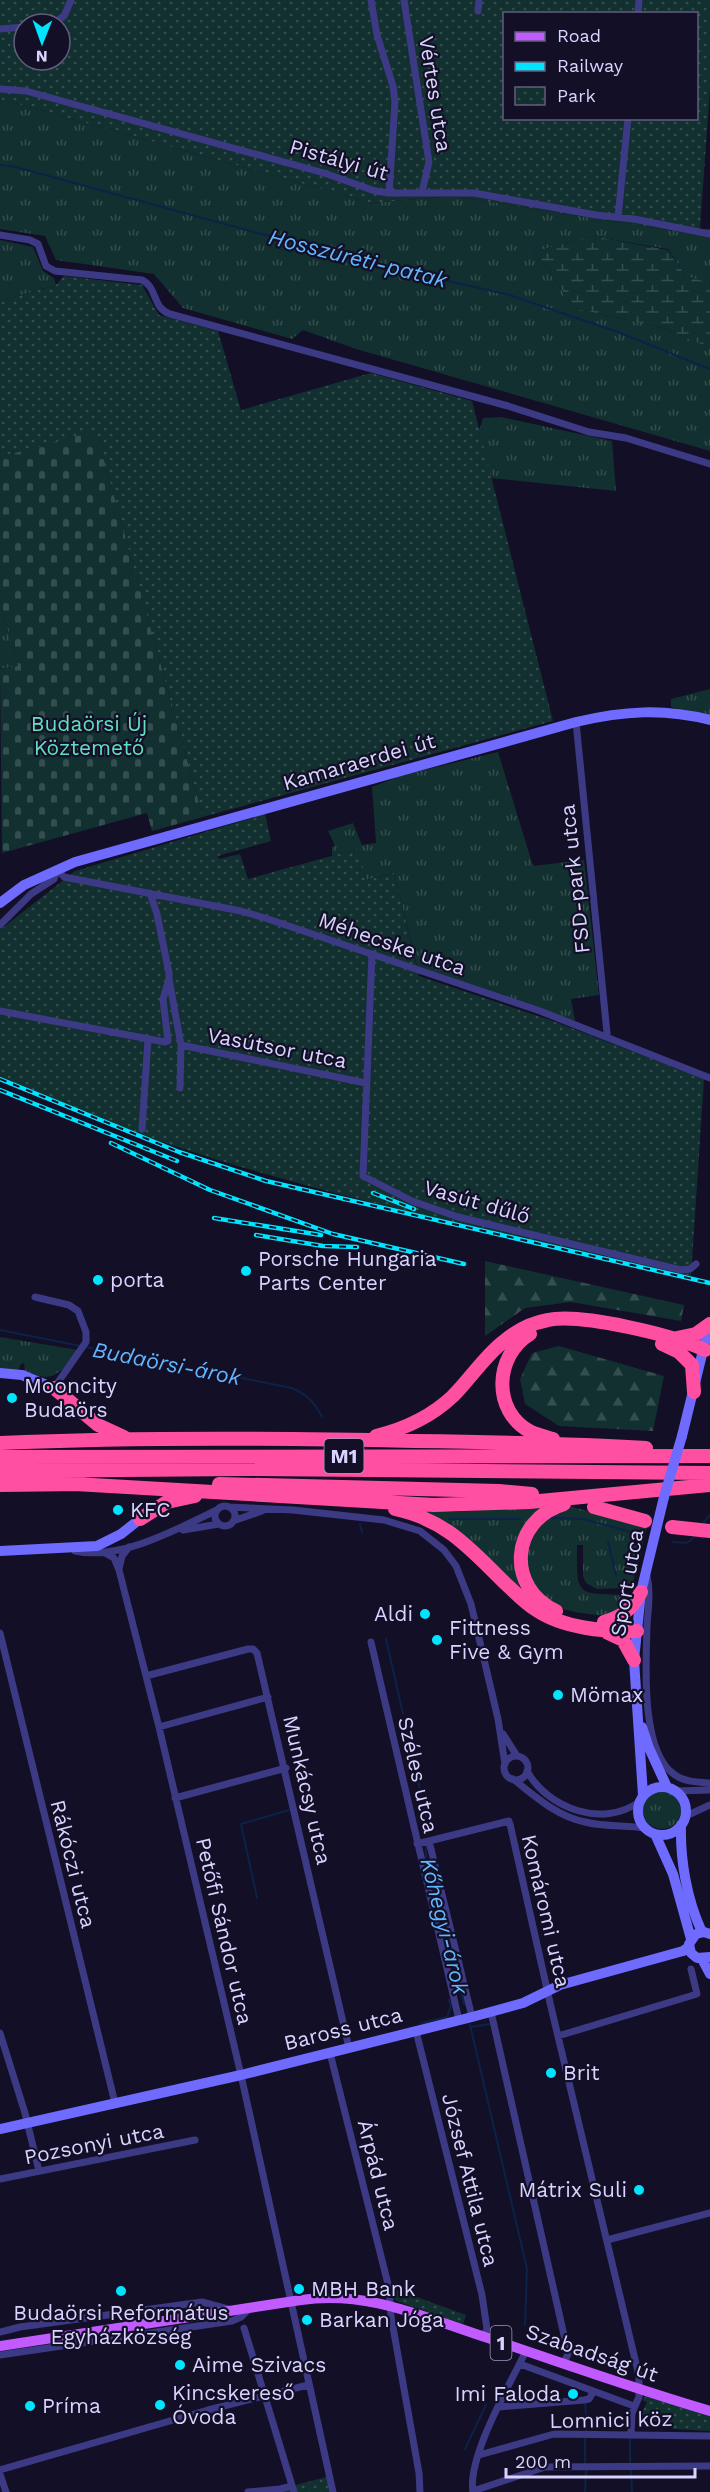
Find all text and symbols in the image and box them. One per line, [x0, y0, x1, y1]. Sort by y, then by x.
north arrow [12, 12, 72, 72]
legend [503, 12, 698, 120]
text: Road [557, 25, 601, 46]
street label: Vértes utca [414, 34, 457, 154]
text: N [36, 47, 48, 66]
text: Railway [557, 55, 624, 76]
text: Park [557, 85, 596, 106]
street label: Pistályi út [287, 134, 392, 186]
water label: Hosszúréti-patak [266, 224, 451, 293]
park label: Budaörsi Új Köztemető [31, 711, 147, 760]
street label: Kamaraerdei út [280, 728, 438, 795]
street label: FSD-park utca [554, 803, 595, 955]
street label: Méhecske utca [315, 907, 469, 980]
street label: Vasútsor utca [205, 1022, 349, 1073]
street label: Vasút dűlő [421, 1174, 533, 1229]
place label: Porsche Hungaria Parts Center [258, 1246, 437, 1295]
marker: Porsche Hungaria Parts Center [239, 1264, 253, 1278]
place label: porta [110, 1267, 165, 1292]
marker: porta [91, 1273, 105, 1287]
water label: Budaörsi-árok [91, 1337, 244, 1390]
place label: Mooncity Budaörs [24, 1373, 117, 1422]
marker: Mooncity Budaörs [5, 1391, 19, 1405]
road number: M1 [324, 1439, 364, 1473]
place label: KFC [130, 1497, 171, 1522]
marker: KFC [111, 1503, 125, 1517]
street label: Sport utca [605, 1527, 648, 1638]
place label: Aldi [374, 1601, 413, 1626]
marker: Aldi [418, 1607, 432, 1621]
place label: Fittness Five & Gym [449, 1615, 564, 1664]
marker: Fittness Five & Gym [430, 1633, 444, 1647]
place label: Mömax [570, 1682, 643, 1707]
marker: Mömax [551, 1688, 565, 1702]
street label: Munkácsy utca [278, 1713, 337, 1867]
street label: Széles utca [393, 1714, 444, 1836]
street label: Rákóczi utca [45, 1797, 101, 1931]
street label: Komáromi utca [517, 1832, 576, 1990]
street label: Petőfi Sándor utca [191, 1835, 258, 2027]
water label: Kőhegyi-árok [415, 1855, 474, 1998]
street label: Baross utca [281, 2002, 405, 2055]
place label: Brit [563, 2060, 600, 2085]
marker: Brit [544, 2066, 558, 2080]
street label: József Attila utca [437, 2091, 504, 2269]
street label: Árpád utca [353, 2117, 404, 2233]
street label: Pozsonyi utca [22, 2118, 166, 2169]
place label: Mátrix Suli [519, 2177, 627, 2202]
marker: Mátrix Suli [632, 2183, 646, 2197]
place label: MBH Bank [311, 2276, 416, 2301]
marker: MBH Bank [292, 2282, 306, 2296]
marker: Budaörsi Református Egyházközség [114, 2284, 128, 2298]
place label: Budaörsi Református Egyházközség [13, 2300, 229, 2349]
place label: Barkan Jóga [319, 2307, 444, 2332]
marker: Barkan Jóga [300, 2313, 314, 2327]
street label: Szabadság út [523, 2318, 662, 2387]
road number: 1 [490, 2326, 512, 2360]
place label: Aime Szivacs [192, 2352, 326, 2377]
marker: Aime Szivacs [173, 2358, 187, 2372]
place label: Kincskereső Óvoda [172, 2380, 295, 2429]
place label: Imi Faloda [454, 2381, 561, 2406]
marker: Imi Faloda [566, 2387, 580, 2401]
place label: Príma [42, 2393, 101, 2418]
marker: Kincskereső Óvoda [153, 2398, 167, 2412]
marker: Príma [23, 2399, 37, 2413]
street label: Lomnici köz [549, 2406, 673, 2433]
scale bar [506, 2441, 695, 2479]
text: 200 m [515, 2451, 571, 2472]

